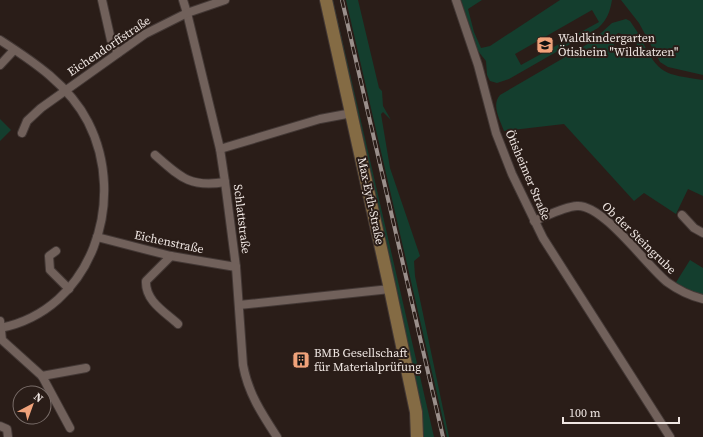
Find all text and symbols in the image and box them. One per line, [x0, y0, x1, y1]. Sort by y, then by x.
street label: Eichendorffstraße [64, 12, 154, 80]
place label: Waldkindergarten Ötisheim "Wildkatzen" [558, 30, 678, 60]
school or university icon: Waldkindergarten Ötisheim "Wildkatzen" [535, 35, 555, 55]
street label: Ötisheimer Straße [502, 127, 554, 223]
street label: Max-Eyth-Straße [354, 156, 388, 246]
street label: Schlattstraße [230, 183, 254, 255]
street label: Ob der Steingrube [598, 198, 680, 278]
street label: Eichenstraße [133, 227, 205, 257]
place label: BMB Gesellschaft für Materialprüfung [314, 345, 422, 375]
building icon: BMB Gesellschaft für Materialprüfung [291, 350, 311, 370]
north arrow [12, 385, 52, 425]
text: N [30, 390, 46, 406]
scale bar [563, 399, 679, 425]
text: 100 m [569, 405, 601, 421]

